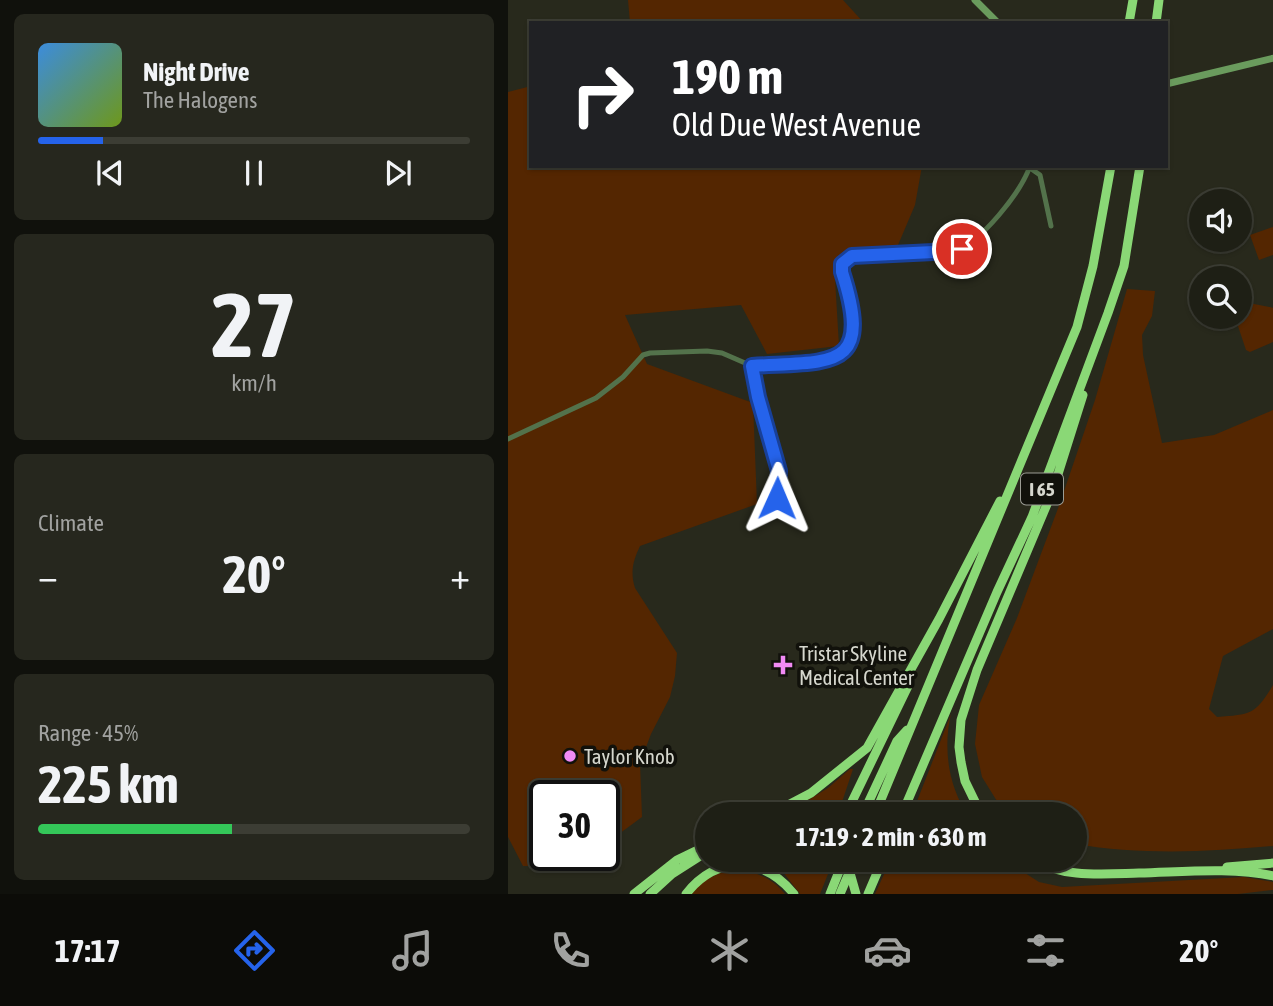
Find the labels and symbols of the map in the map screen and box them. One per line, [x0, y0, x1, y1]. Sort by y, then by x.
pin [932, 219, 992, 279]
position arrow [740, 461, 814, 535]
road number: I 65 [1021, 474, 1063, 504]
place label: Tristar Skyline Medical Center [799, 641, 915, 689]
marker: Tristar Skyline Medical Center [773, 655, 793, 675]
place label: Taylor Knob [584, 744, 675, 768]
marker: Taylor Knob [562, 748, 578, 764]
speed limit sign: 30 [529, 780, 620, 871]

